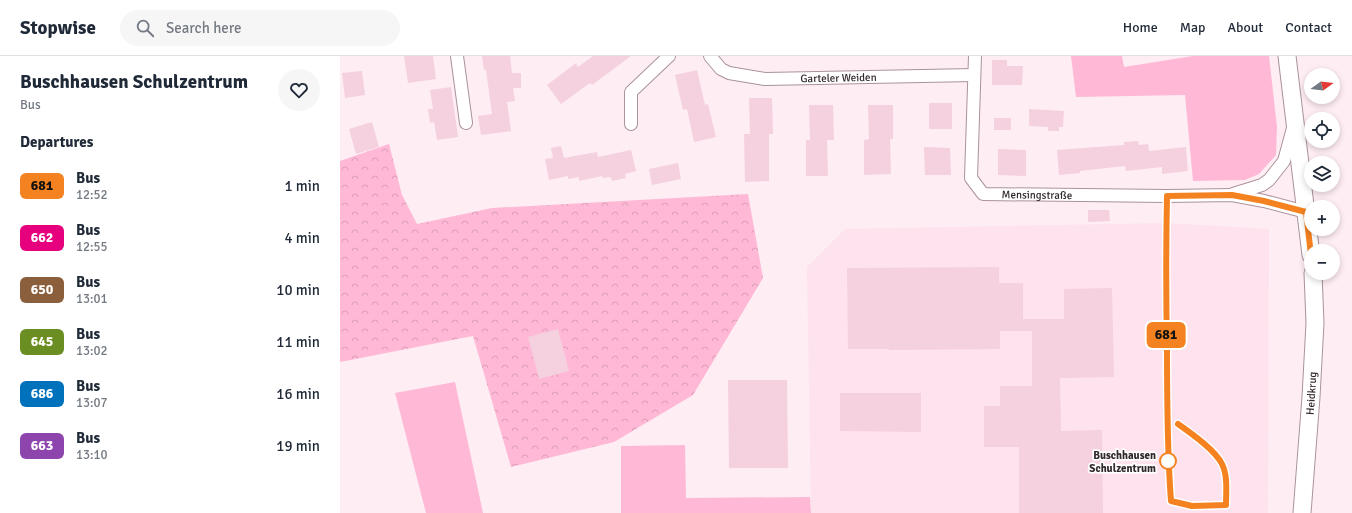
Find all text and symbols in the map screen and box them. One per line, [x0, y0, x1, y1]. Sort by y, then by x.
search box [120, 10, 400, 46]
text: Stopwise [20, 16, 96, 40]
icon: search [134, 17, 156, 39]
text: Search here [166, 19, 242, 37]
text: Home [1123, 19, 1158, 36]
text: Map [1180, 19, 1205, 36]
text: About [1227, 19, 1263, 36]
text: Contact [1285, 19, 1332, 36]
north arrow [1304, 68, 1340, 104]
map controls [1304, 68, 1340, 280]
button: heart [278, 69, 320, 111]
text: Buschhausen Schulzentrum [20, 70, 248, 94]
street label: Garteler Weiden [800, 70, 877, 85]
text: Bus [20, 97, 41, 113]
button: locate [1304, 112, 1340, 148]
text: Departures [20, 133, 93, 151]
button: layers [1304, 156, 1340, 192]
text: Bus [76, 169, 100, 187]
text: 681 [31, 177, 53, 194]
text: 1 min [284, 177, 320, 195]
text: 12:52 [76, 187, 108, 203]
street label: Mensingstraße [1001, 188, 1072, 201]
button: + [1304, 200, 1340, 236]
text: Bus [76, 221, 100, 239]
text: 662 [31, 229, 53, 246]
text: 4 min [284, 229, 320, 247]
text: 12:55 [76, 239, 108, 255]
button: − [1304, 244, 1340, 280]
text: Bus [76, 273, 100, 291]
text: 650 [31, 281, 53, 298]
text: 10 min [276, 281, 320, 299]
text: 13:01 [76, 291, 108, 307]
line badge: 681 [1143, 322, 1189, 348]
text: Bus [76, 325, 100, 343]
text: 681 [1155, 326, 1177, 343]
text: 645 [31, 333, 53, 350]
text: 11 min [276, 333, 320, 351]
text: 13:02 [76, 343, 108, 359]
street label: Heidkrug [1303, 371, 1319, 415]
text: Bus [76, 377, 100, 395]
text: 686 [31, 385, 53, 402]
text: 16 min [276, 385, 320, 403]
text: 13:07 [76, 395, 108, 411]
text: Bus [76, 429, 100, 447]
text: 663 [31, 437, 53, 454]
text: 19 min [276, 437, 320, 455]
text: 13:10 [76, 447, 108, 463]
place label: Buschhausen Schulzentrum [1089, 449, 1156, 475]
marker: Buschhausen Schulzentrum [1159, 452, 1177, 470]

